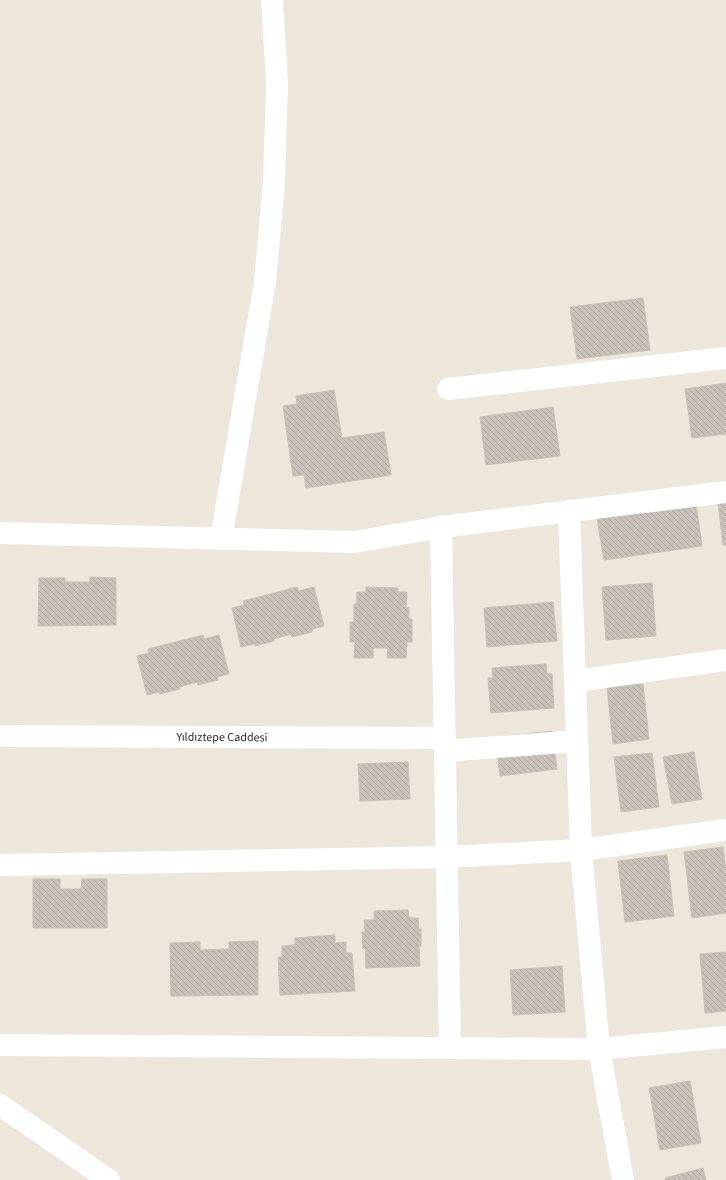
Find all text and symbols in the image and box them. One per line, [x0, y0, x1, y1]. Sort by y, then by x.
street label: Yıldıztepe Caddesi [175, 729, 268, 746]

